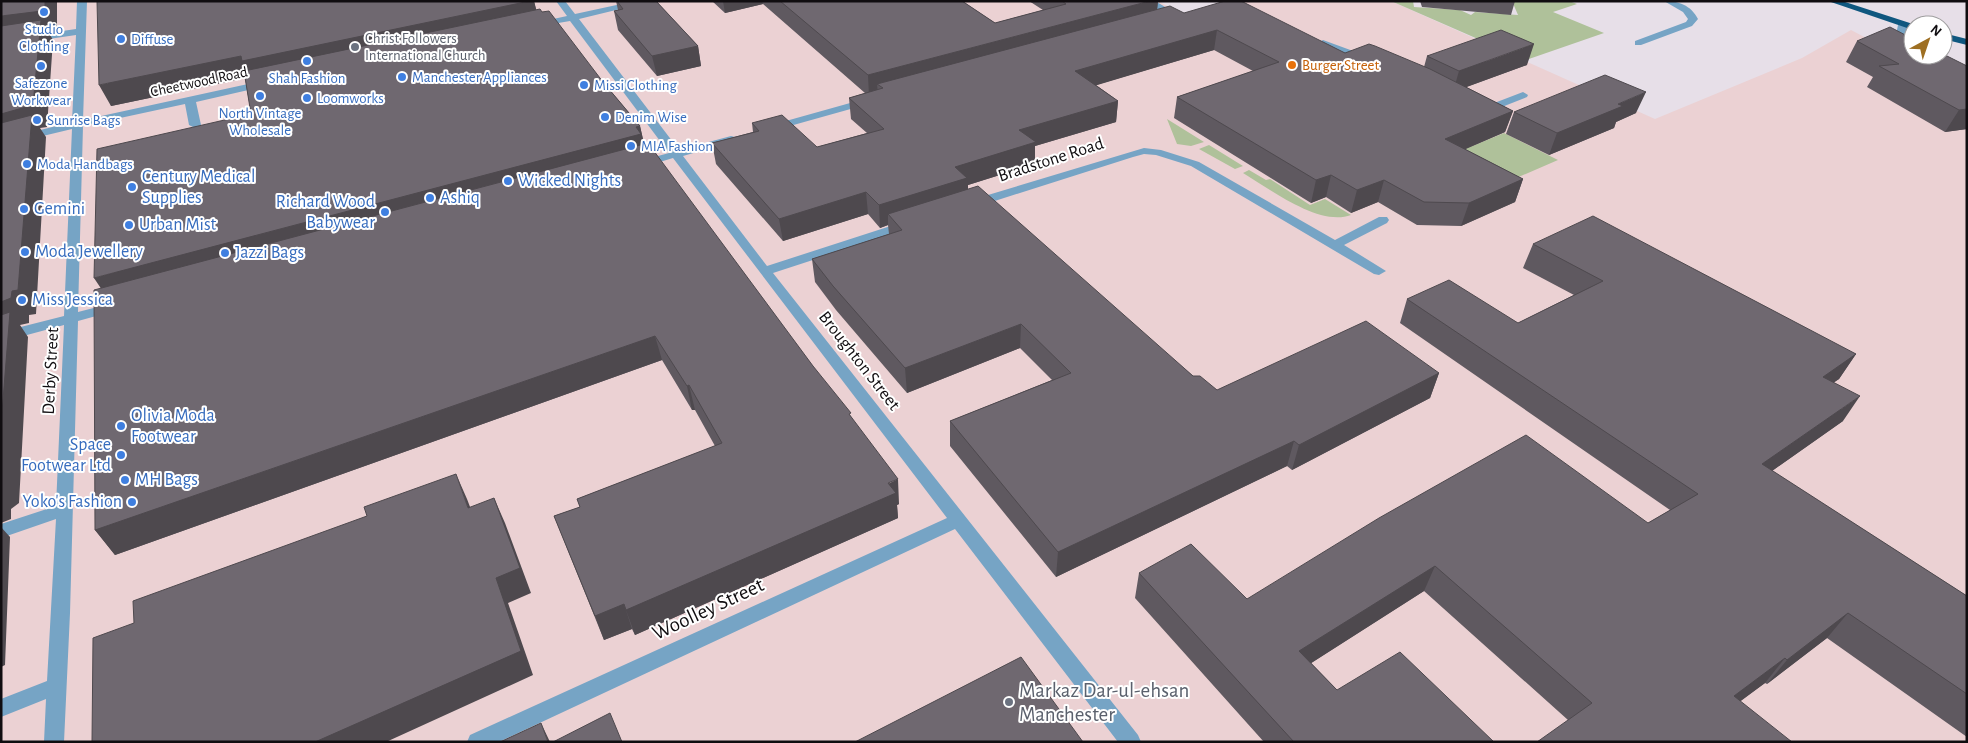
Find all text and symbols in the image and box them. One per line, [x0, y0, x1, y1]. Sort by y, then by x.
marker: Studio Clothing [38, 6, 50, 18]
north arrow [1903, 15, 1953, 65]
place label: Studio Clothing [19, 22, 70, 54]
text: N [1927, 22, 1944, 39]
place label: Christ Followers International Church [365, 31, 486, 63]
place label: Diffuse [131, 32, 174, 47]
marker: Diffuse [115, 33, 127, 45]
marker: Christ Followers International Church [349, 41, 361, 53]
marker: Shah Fashion [301, 55, 313, 67]
place label: Burger Street [1302, 58, 1379, 73]
marker: Burger Street [1286, 59, 1298, 71]
marker: Safezone Workwear [35, 60, 47, 72]
street label: Cheetwood Road [149, 64, 249, 100]
place label: Manchester Appliances [412, 70, 547, 85]
place label: Shah Fashion [269, 71, 345, 86]
marker: Manchester Appliances [396, 71, 408, 83]
place label: Safezone Workwear [11, 76, 71, 108]
place label: Missi Clothing [594, 78, 677, 93]
marker: Missi Clothing [578, 79, 590, 91]
marker: North Vintage Wholesale [254, 90, 266, 102]
place label: Loomworks [317, 91, 384, 106]
marker: Loomworks [301, 92, 313, 104]
place label: North Vintage Wholesale [219, 106, 301, 138]
place label: Denim Wise [615, 110, 687, 125]
marker: Denim Wise [599, 111, 611, 123]
place label: Sunrise Bags [47, 113, 120, 128]
marker: Sunrise Bags [31, 114, 43, 126]
street label: Bradstone Road [996, 134, 1106, 186]
place label: MIA Fashion [641, 139, 713, 154]
marker: MIA Fashion [625, 140, 637, 152]
place label: Moda Handbags [37, 157, 133, 172]
marker: Moda Handbags [21, 158, 33, 170]
place label: Century Medical Supplies [142, 168, 255, 207]
place label: Wicked Nights [518, 172, 621, 190]
marker: Wicked Nights [502, 175, 514, 187]
marker: Century Medical Supplies [126, 181, 138, 193]
place label: Ashiq [440, 189, 480, 207]
marker: Ashiq [424, 192, 436, 204]
place label: Richard Wood Babywear [276, 193, 375, 232]
place label: Gemini [34, 200, 85, 218]
marker: Gemini [18, 203, 30, 215]
marker: Richard Wood Babywear [379, 206, 391, 218]
place label: Urban Mist [139, 216, 217, 234]
marker: Urban Mist [123, 219, 135, 231]
place label: Moda Jewellery [35, 243, 143, 261]
place label: Jazzi Bags [235, 244, 304, 262]
marker: Moda Jewellery [19, 246, 31, 258]
marker: Jazzi Bags [219, 247, 231, 259]
place label: Miss Jessica [32, 291, 113, 309]
marker: Miss Jessica [16, 294, 28, 306]
street label: Broughton Street [815, 308, 903, 414]
street label: Derby Street [40, 326, 62, 415]
place label: Olivia Moda Footwear [131, 407, 215, 446]
marker: Olivia Moda Footwear [115, 420, 127, 432]
place label: Space Footwear Ltd [21, 436, 111, 475]
marker: Space Footwear Ltd [115, 449, 127, 461]
place label: MH Bags [135, 471, 198, 489]
marker: MH Bags [119, 474, 131, 486]
place label: Yoko's Fashion [22, 493, 122, 511]
marker: Yoko's Fashion [126, 496, 138, 508]
street label: Woolley Street [649, 574, 767, 644]
place label: Markaz Dar-ul-ehsan Manchester [1019, 680, 1189, 725]
marker: Markaz Dar-ul-ehsan Manchester [1003, 696, 1015, 708]

